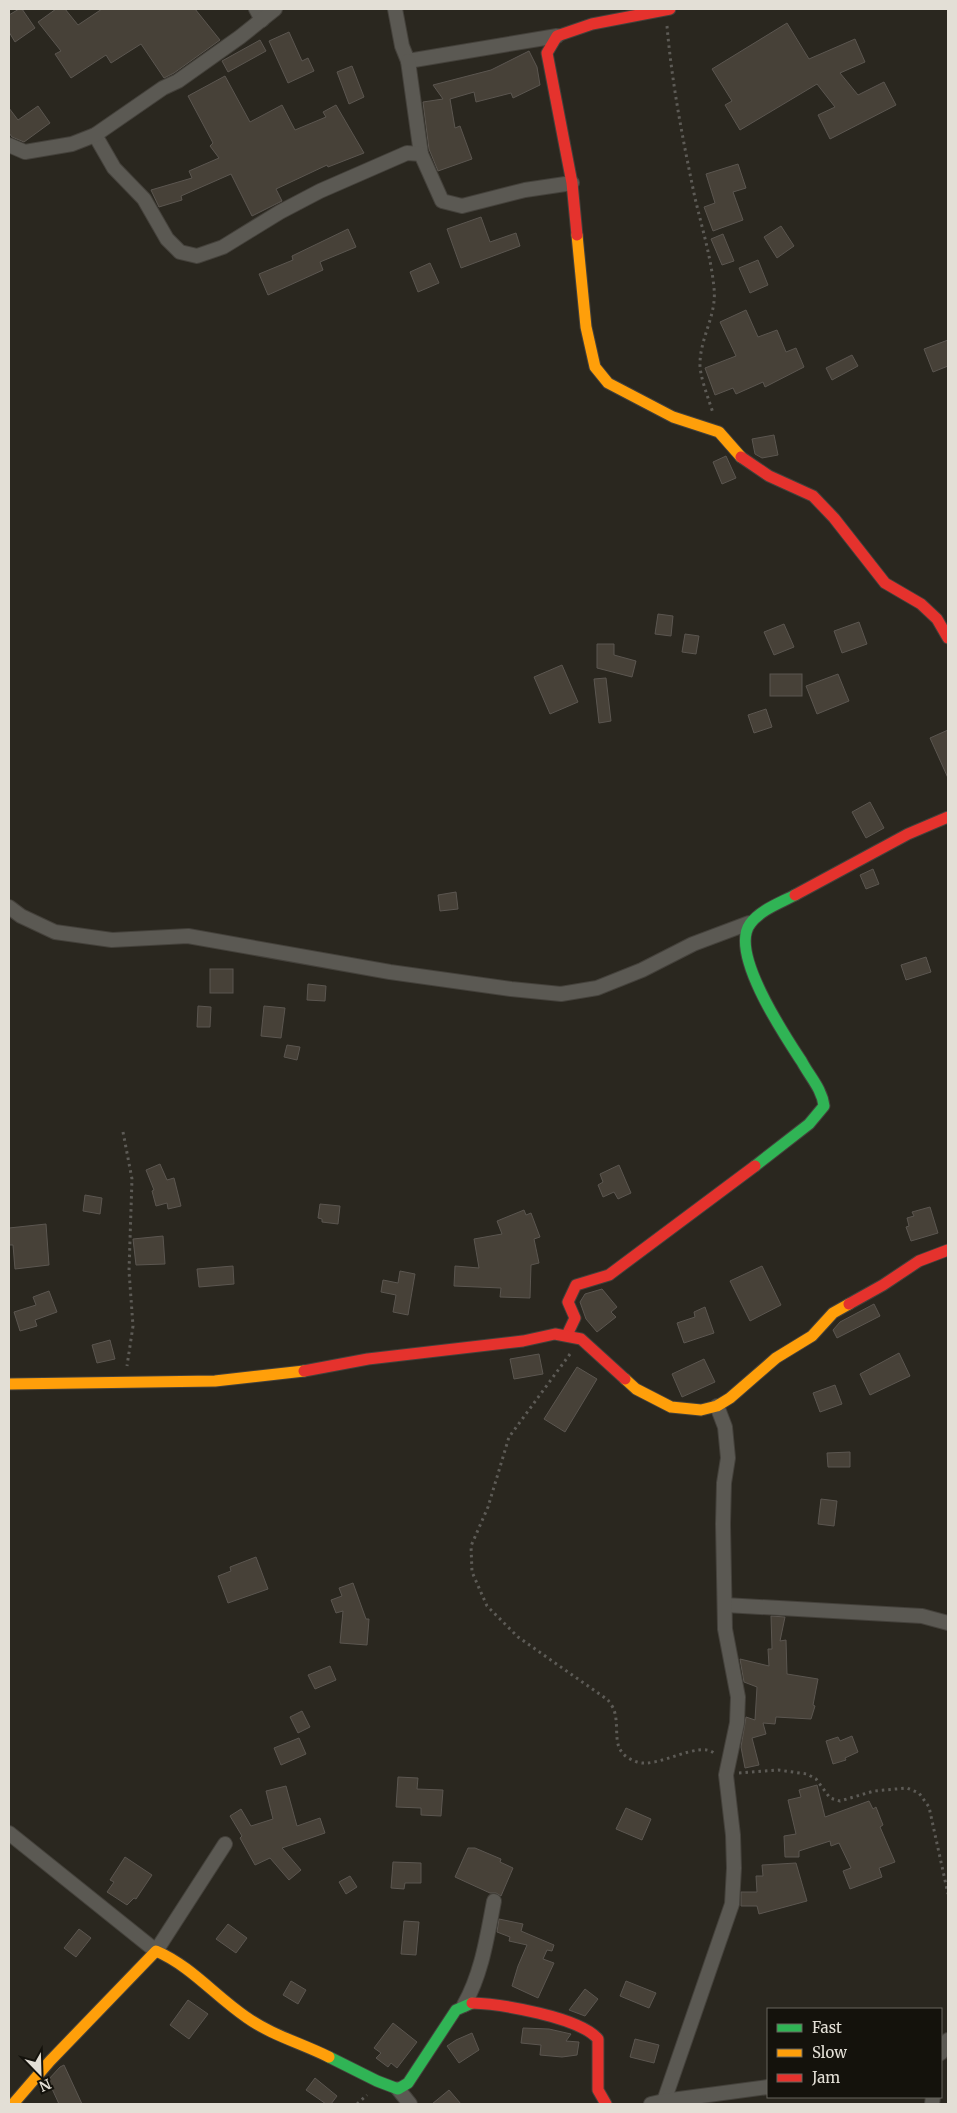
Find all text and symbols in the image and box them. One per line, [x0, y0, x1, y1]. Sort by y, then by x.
legend [767, 2008, 942, 2098]
text: Fast [812, 2018, 842, 2037]
text: Slow [812, 2043, 847, 2062]
north arrow [15, 2048, 65, 2098]
text: Jam [811, 2068, 840, 2087]
text: N [36, 2075, 54, 2095]

